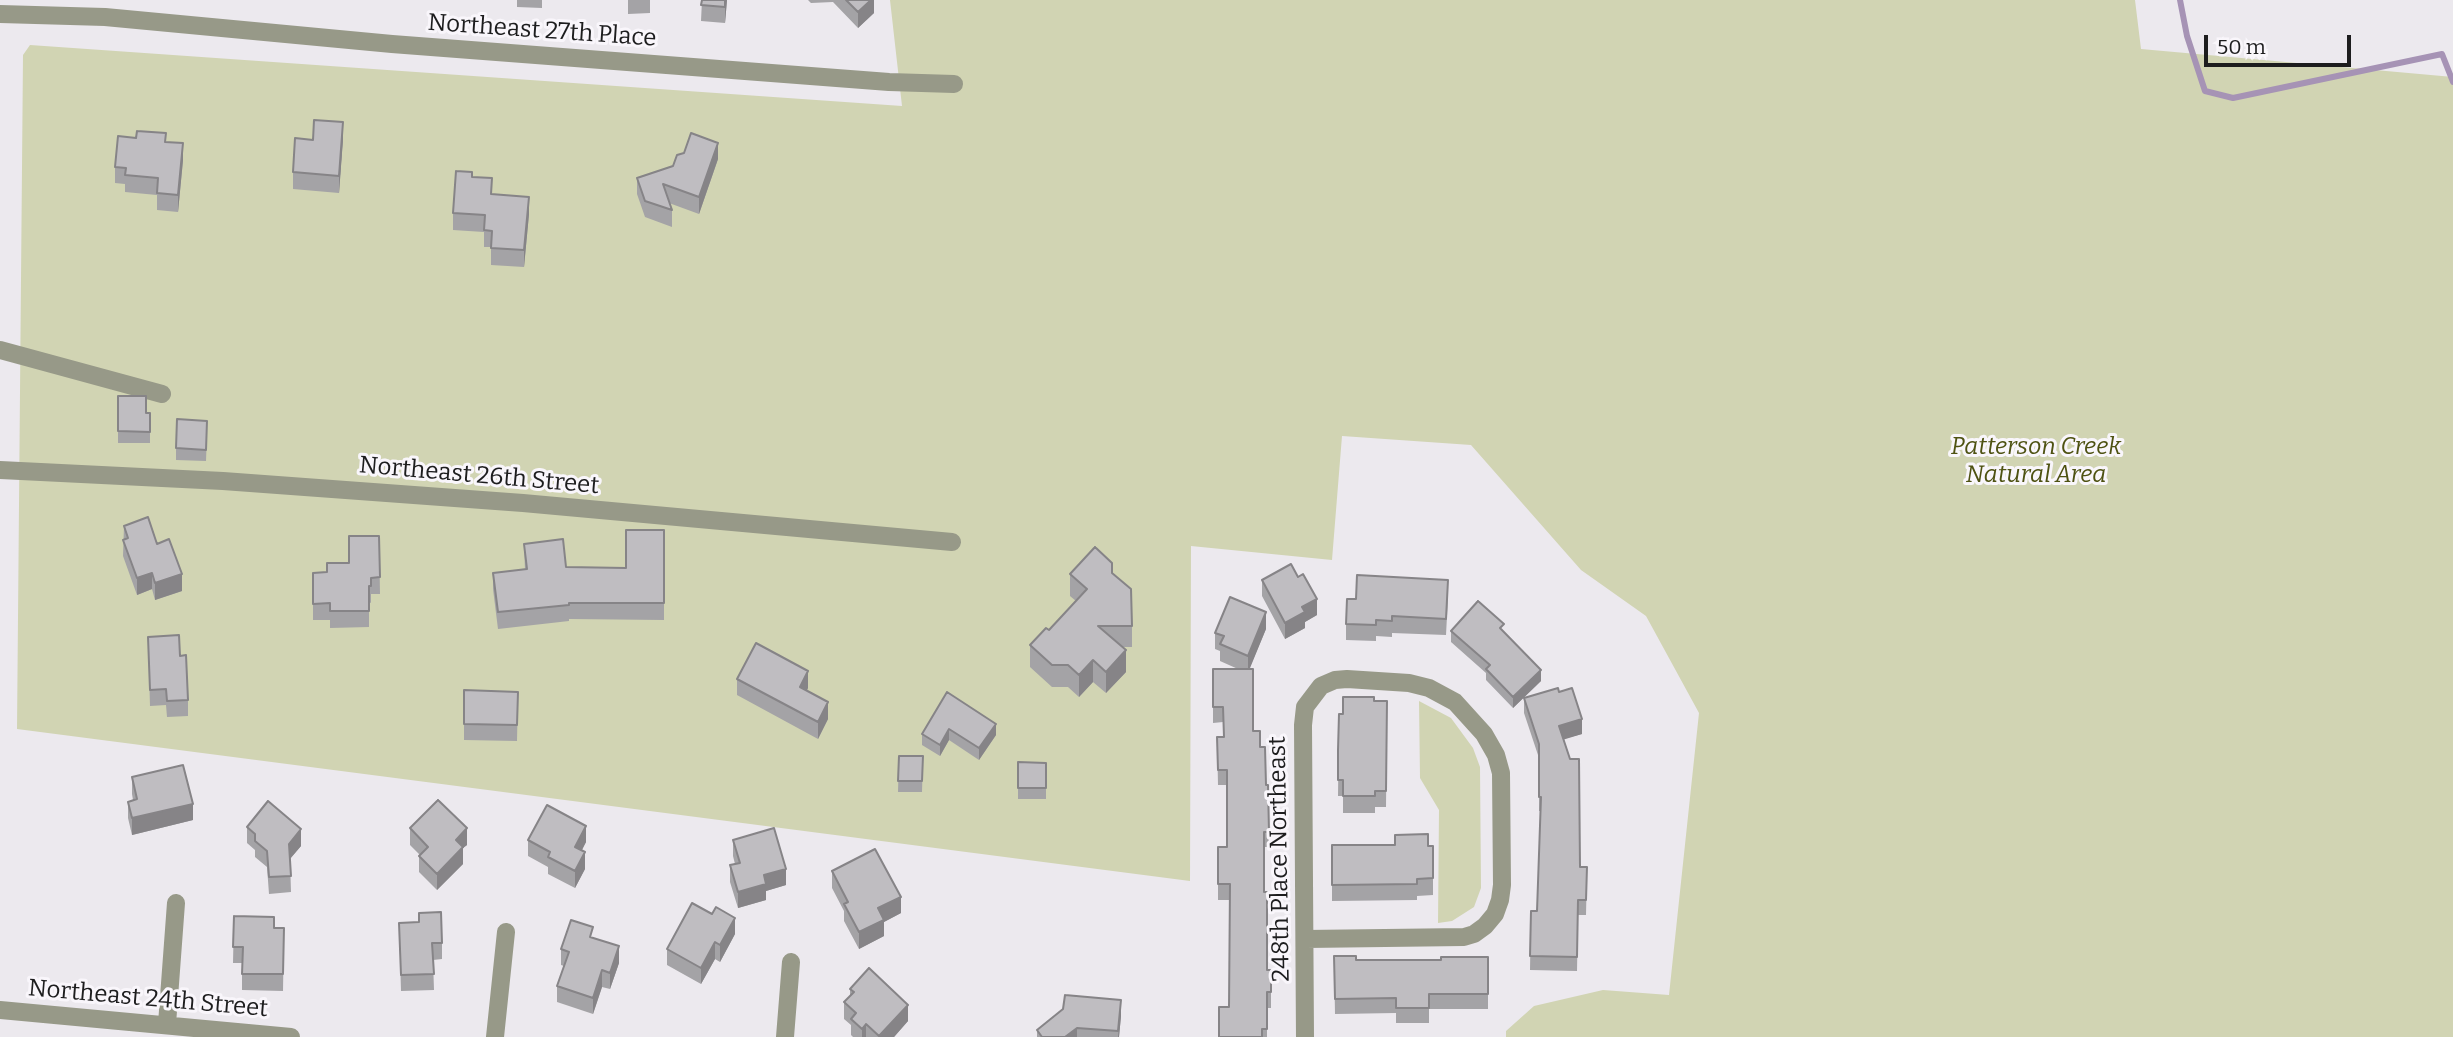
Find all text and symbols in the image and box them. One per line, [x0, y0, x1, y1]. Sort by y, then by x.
street label: Northeast 27th Place [427, 9, 657, 53]
scale bar [2208, 21, 2355, 65]
text: 50 m [2217, 34, 2266, 60]
park label: Patterson Creek Natural Area [1951, 433, 2121, 489]
street label: Northeast 26th Street [358, 451, 600, 501]
street label: 248th Place Northeast [1263, 736, 1297, 982]
street label: Northeast 24th Street [27, 974, 269, 1024]

